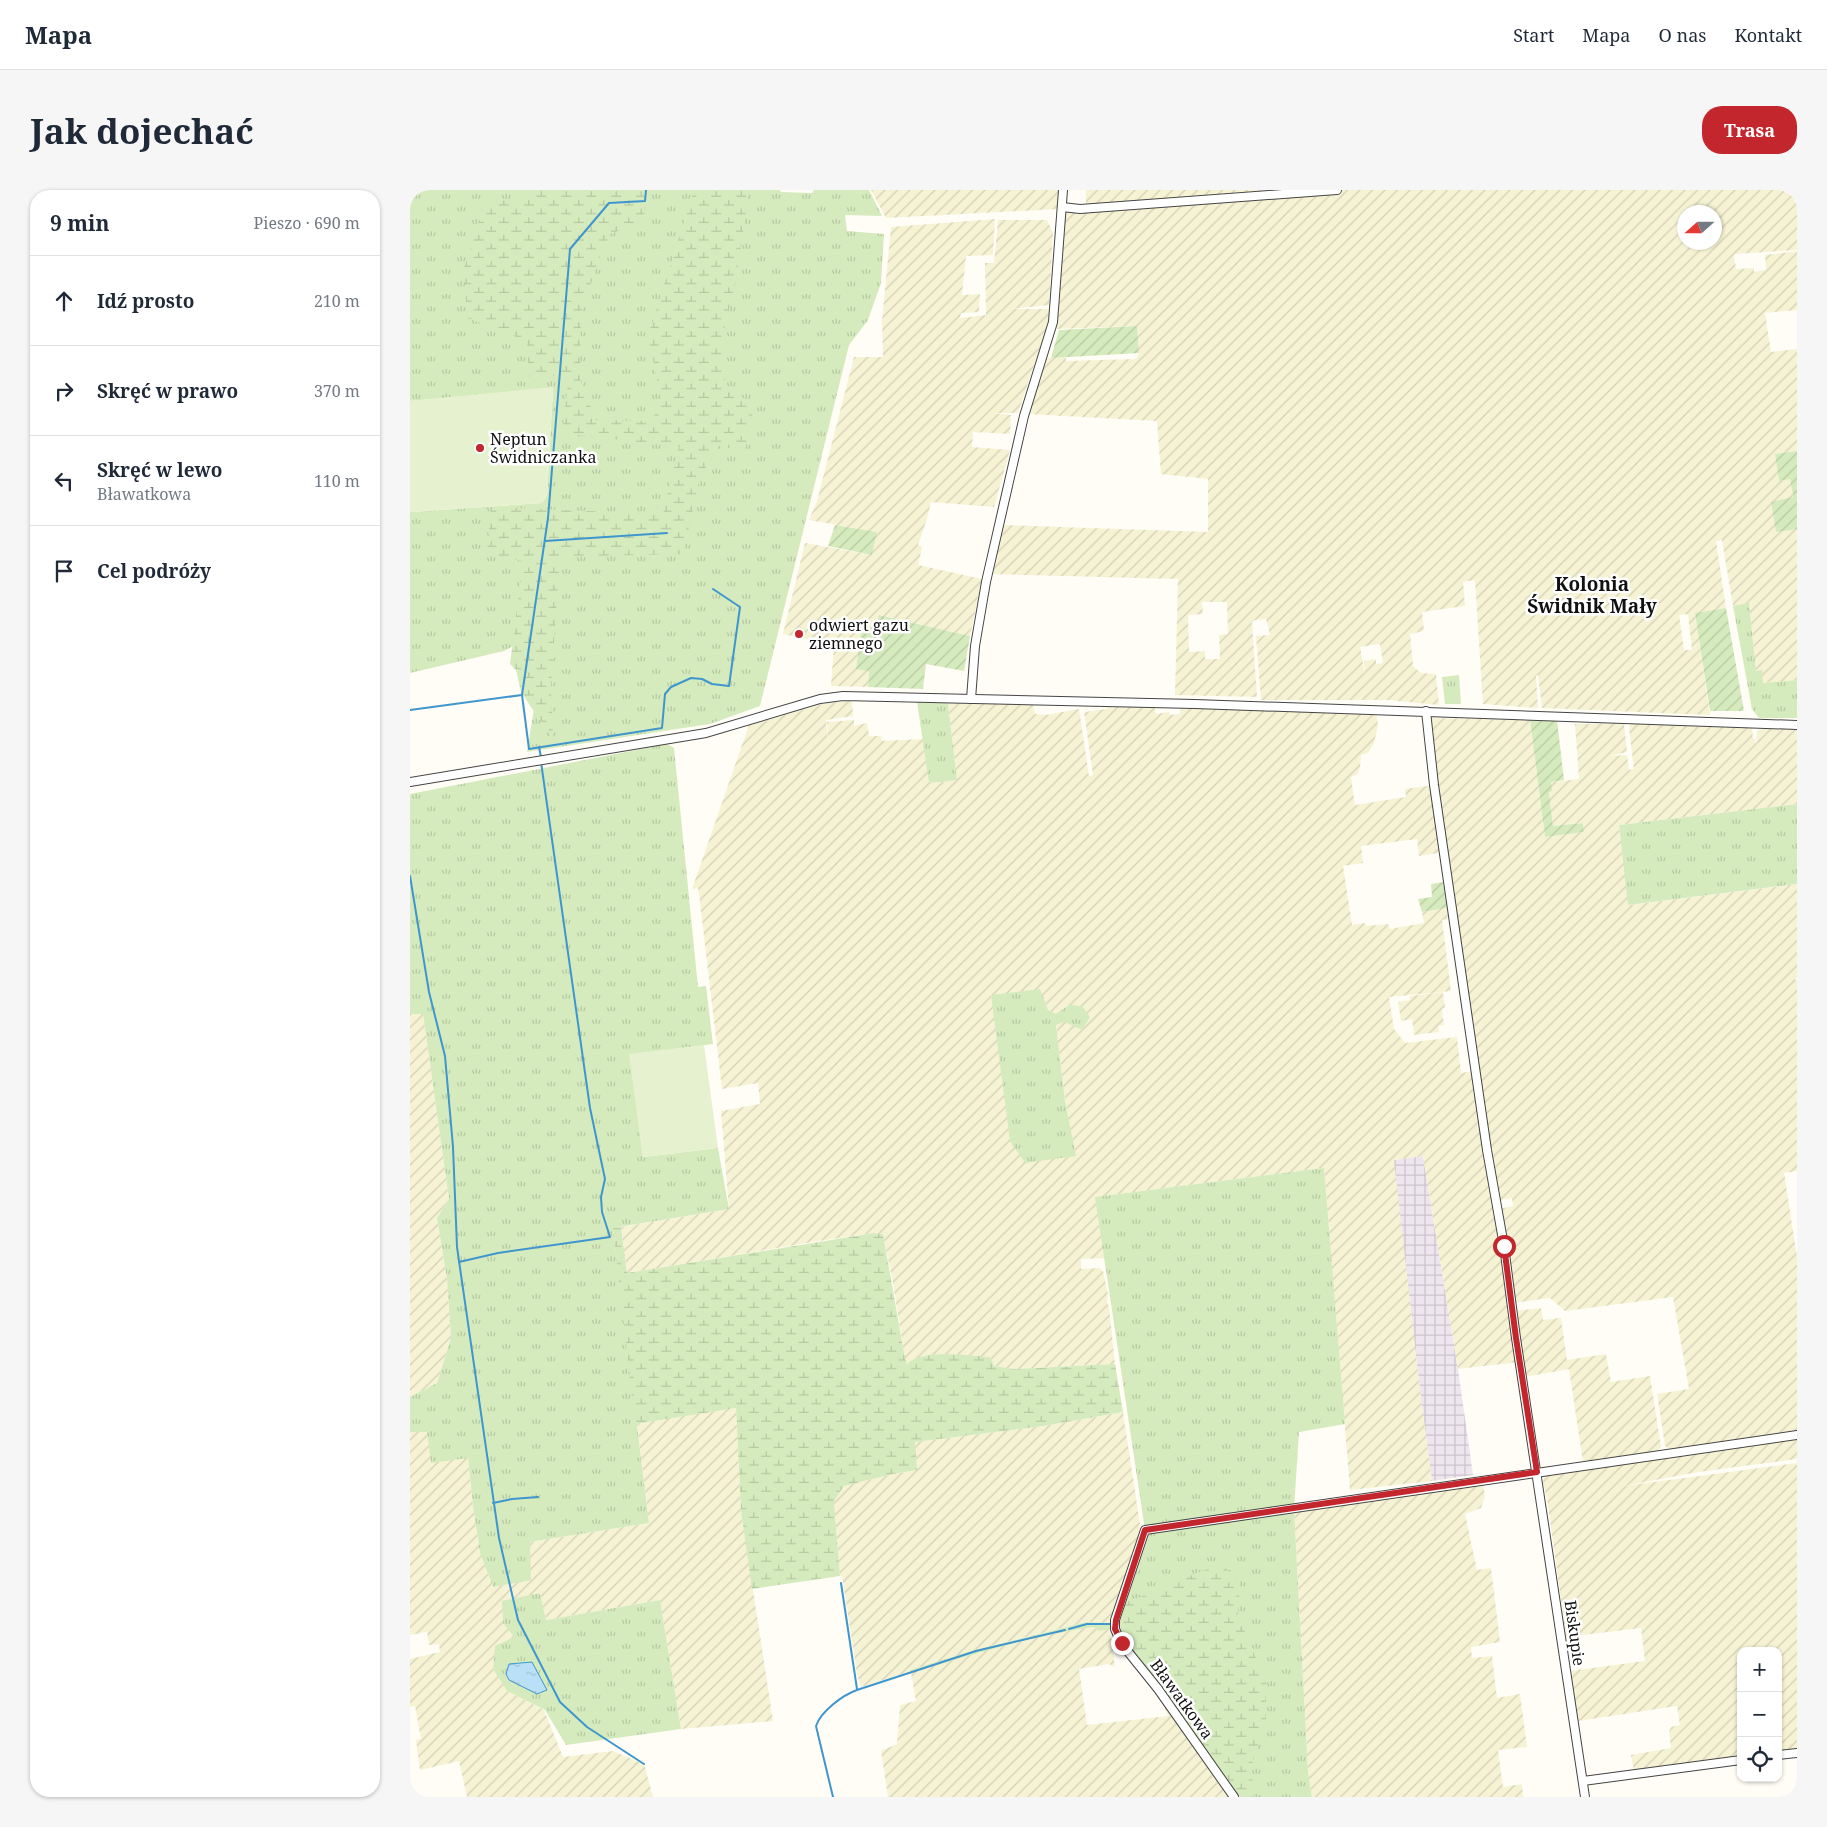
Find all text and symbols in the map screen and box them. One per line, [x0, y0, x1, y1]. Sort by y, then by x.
text: Mapa [25, 18, 92, 51]
text: Start [1513, 23, 1554, 47]
text: Mapa [1582, 23, 1631, 47]
text: O nas [1659, 23, 1706, 47]
text: Kontakt [1734, 23, 1802, 47]
button: Trasa [1702, 106, 1797, 154]
text: Jak dojechać [30, 107, 254, 154]
north arrow [1677, 205, 1722, 250]
text: 9 min [50, 209, 109, 237]
text: Pieszo · 690 m [254, 212, 360, 234]
icon: ahead [50, 287, 78, 315]
text: Idź prosto [97, 288, 194, 314]
text: 210 m [314, 290, 360, 312]
icon: right [50, 377, 78, 405]
text: Skręć w prawo [97, 378, 238, 404]
text: 370 m [314, 380, 360, 402]
place label: Neptun Świdniczanka [490, 428, 596, 468]
marker: Neptun Świdniczanka [474, 442, 486, 454]
text: Skręć w lewo [97, 457, 223, 483]
icon: left [50, 467, 78, 495]
text: 110 m [314, 470, 360, 492]
text: Bławatkowa [97, 483, 191, 505]
icon: arrive [50, 557, 78, 585]
text: Cel podróży [97, 558, 211, 584]
district label: Kolonia Świdnik Mały [1527, 571, 1657, 619]
place label: odwiert gazu ziemnego [809, 614, 909, 654]
marker: odwiert gazu ziemnego [793, 628, 805, 640]
route start [1493, 1235, 1516, 1258]
street label: Biskupie [1560, 1599, 1590, 1667]
route end [1111, 1632, 1134, 1655]
map controls [1737, 1647, 1782, 1782]
button: + [1737, 1647, 1782, 1692]
street label: Bławatkowa [1145, 1654, 1219, 1744]
button: − [1737, 1692, 1782, 1737]
button: locate [1737, 1737, 1782, 1782]

